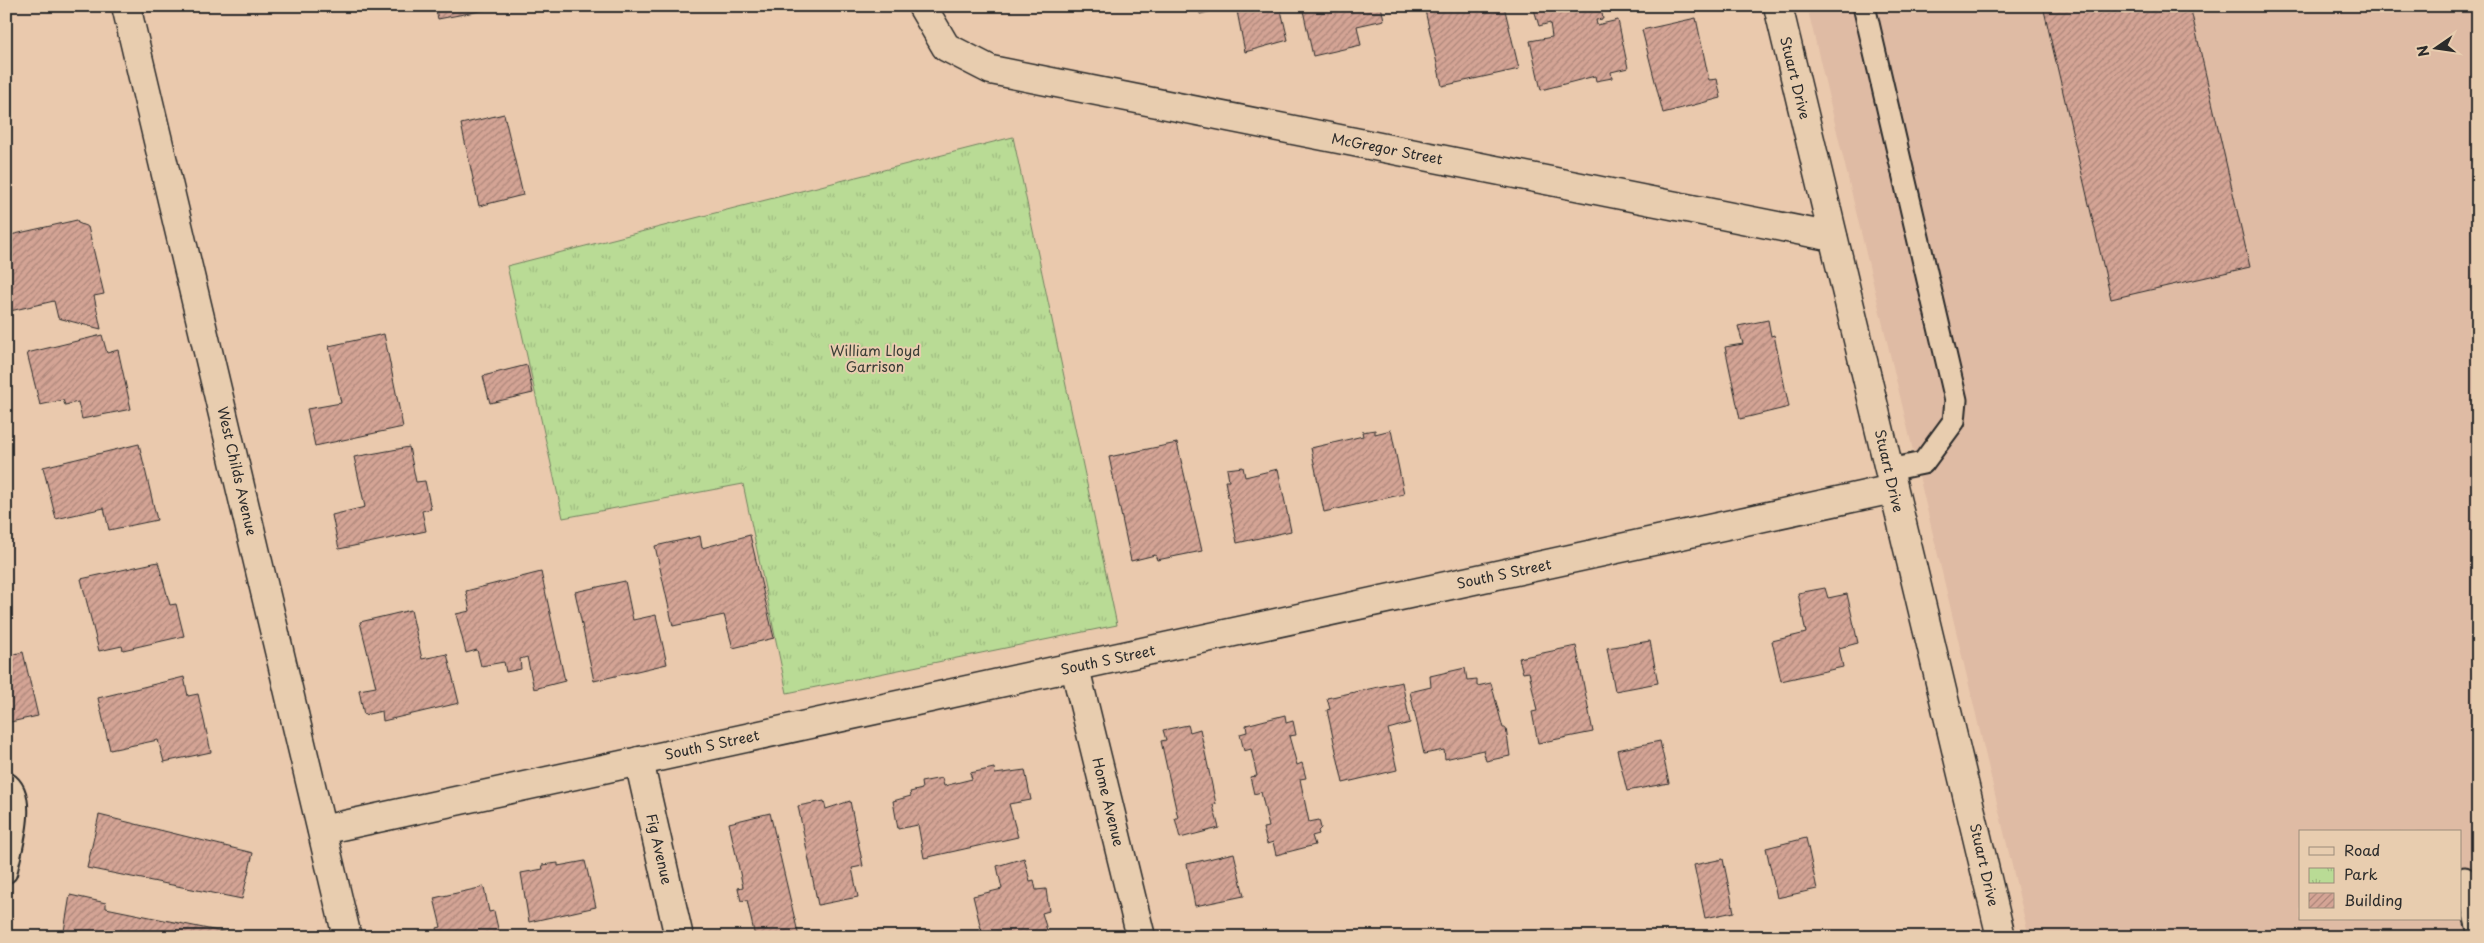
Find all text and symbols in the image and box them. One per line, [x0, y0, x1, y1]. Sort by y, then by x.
north arrow [2412, 22, 2462, 72]
street label: Stuart Drive [1775, 34, 1816, 121]
text: N [2411, 43, 2434, 59]
street label: McGregor Street [1330, 127, 1445, 170]
park label: William Lloyd Garrison [830, 340, 920, 377]
street label: West Childs Avenue [212, 404, 263, 538]
street label: Stuart Drive [1870, 427, 1909, 514]
street label: South S Street [1455, 553, 1553, 594]
street label: South S Street [1059, 639, 1157, 680]
street label: South S Street [663, 724, 761, 765]
street label: Home Avenue [1087, 755, 1130, 849]
street label: Fig Avenue [641, 811, 678, 887]
street label: Stuart Drive [1965, 821, 2004, 908]
legend [2299, 830, 2462, 920]
text: Road [2344, 838, 2380, 861]
text: Park [2344, 862, 2378, 885]
text: Building [2344, 888, 2403, 911]

